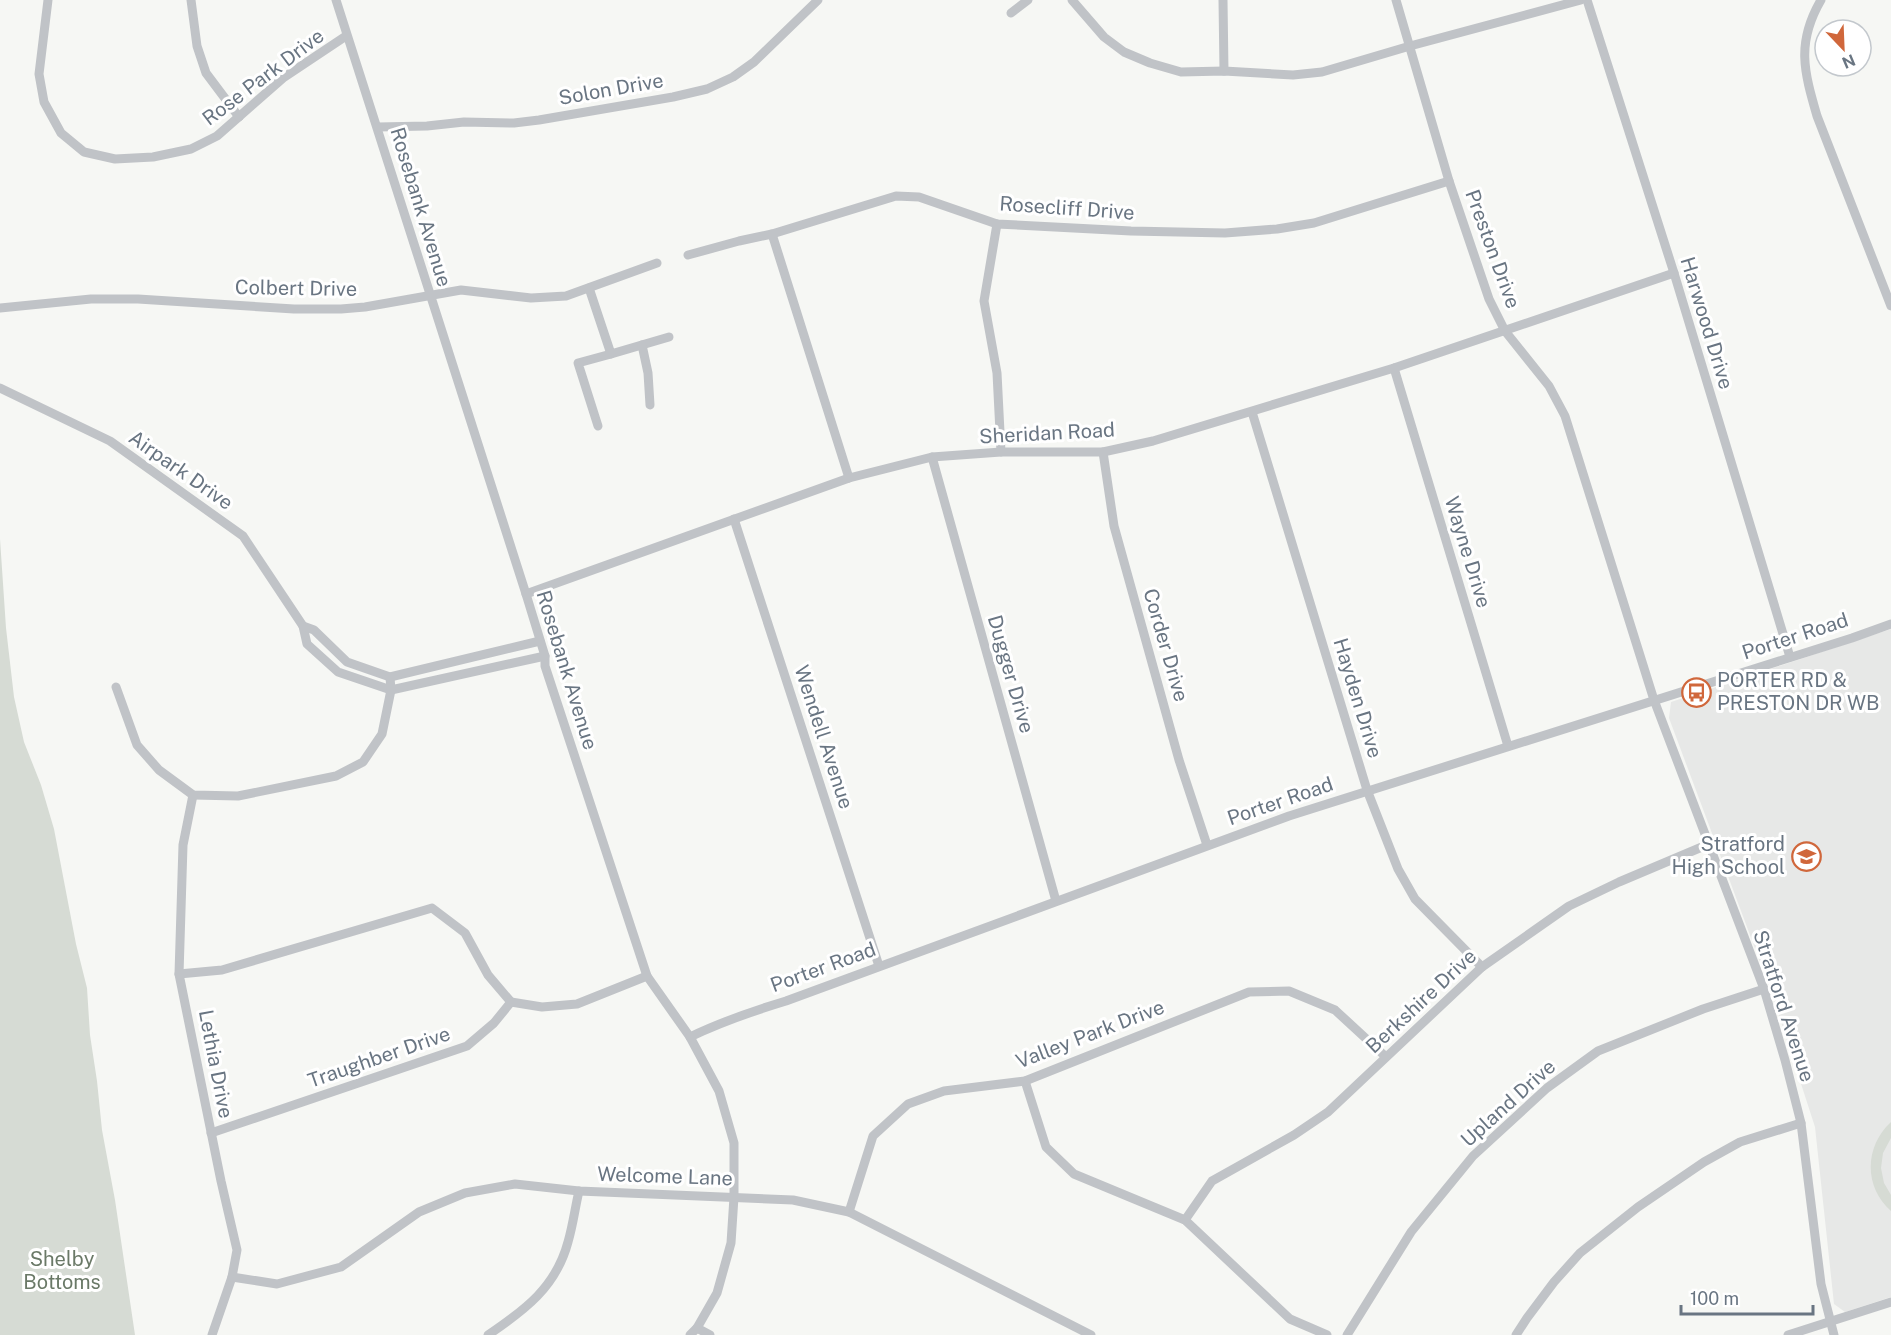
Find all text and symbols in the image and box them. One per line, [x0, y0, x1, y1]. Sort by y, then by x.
north arrow [1813, 18, 1873, 78]
street label: Rose Park Drive [197, 23, 329, 131]
text: N [1839, 50, 1858, 73]
street label: Solon Drive [557, 68, 665, 110]
street label: Rosebank Avenue [385, 125, 457, 289]
street label: Preston Drive [1460, 186, 1526, 312]
street label: Rosecliff Drive [999, 191, 1135, 225]
street label: Harwood Drive [1675, 254, 1739, 392]
street label: Colbert Drive [235, 275, 357, 301]
street label: Sheridan Road [979, 417, 1115, 449]
street label: Airpark Drive [124, 425, 238, 515]
street label: Wayne Drive [1440, 493, 1496, 611]
street label: Corder Drive [1138, 586, 1194, 704]
street label: Rosebank Avenue [531, 588, 603, 752]
street label: Porter Road [1739, 608, 1851, 664]
street label: Dugger Drive [983, 612, 1039, 736]
street label: Hayden Drive [1328, 635, 1388, 761]
street label: Wendell Avenue [789, 662, 859, 812]
place label: PORTER RD & PRESTON DR WB [1717, 668, 1879, 715]
bus stop icon: PORTER RD & PRESTON DR WB [1680, 676, 1712, 708]
street label: Porter Road [1224, 772, 1336, 830]
place label: Stratford High School [1672, 832, 1785, 879]
school or university icon: Stratford High School [1790, 840, 1822, 872]
street label: Stratford Avenue [1748, 927, 1820, 1085]
street label: Porter Road [767, 937, 879, 997]
street label: Berkshire Drive [1361, 944, 1481, 1058]
street label: Valley Park Drive [1012, 995, 1168, 1073]
street label: Lethia Drive [194, 1008, 238, 1120]
street label: Traughber Drive [305, 1021, 453, 1093]
street label: Upland Drive [1456, 1054, 1560, 1152]
street label: Welcome Lane [597, 1162, 733, 1190]
park label: Shelby Bottoms [23, 1247, 101, 1294]
scale bar [1681, 1278, 1813, 1316]
text: 100 m [1690, 1288, 1739, 1309]

